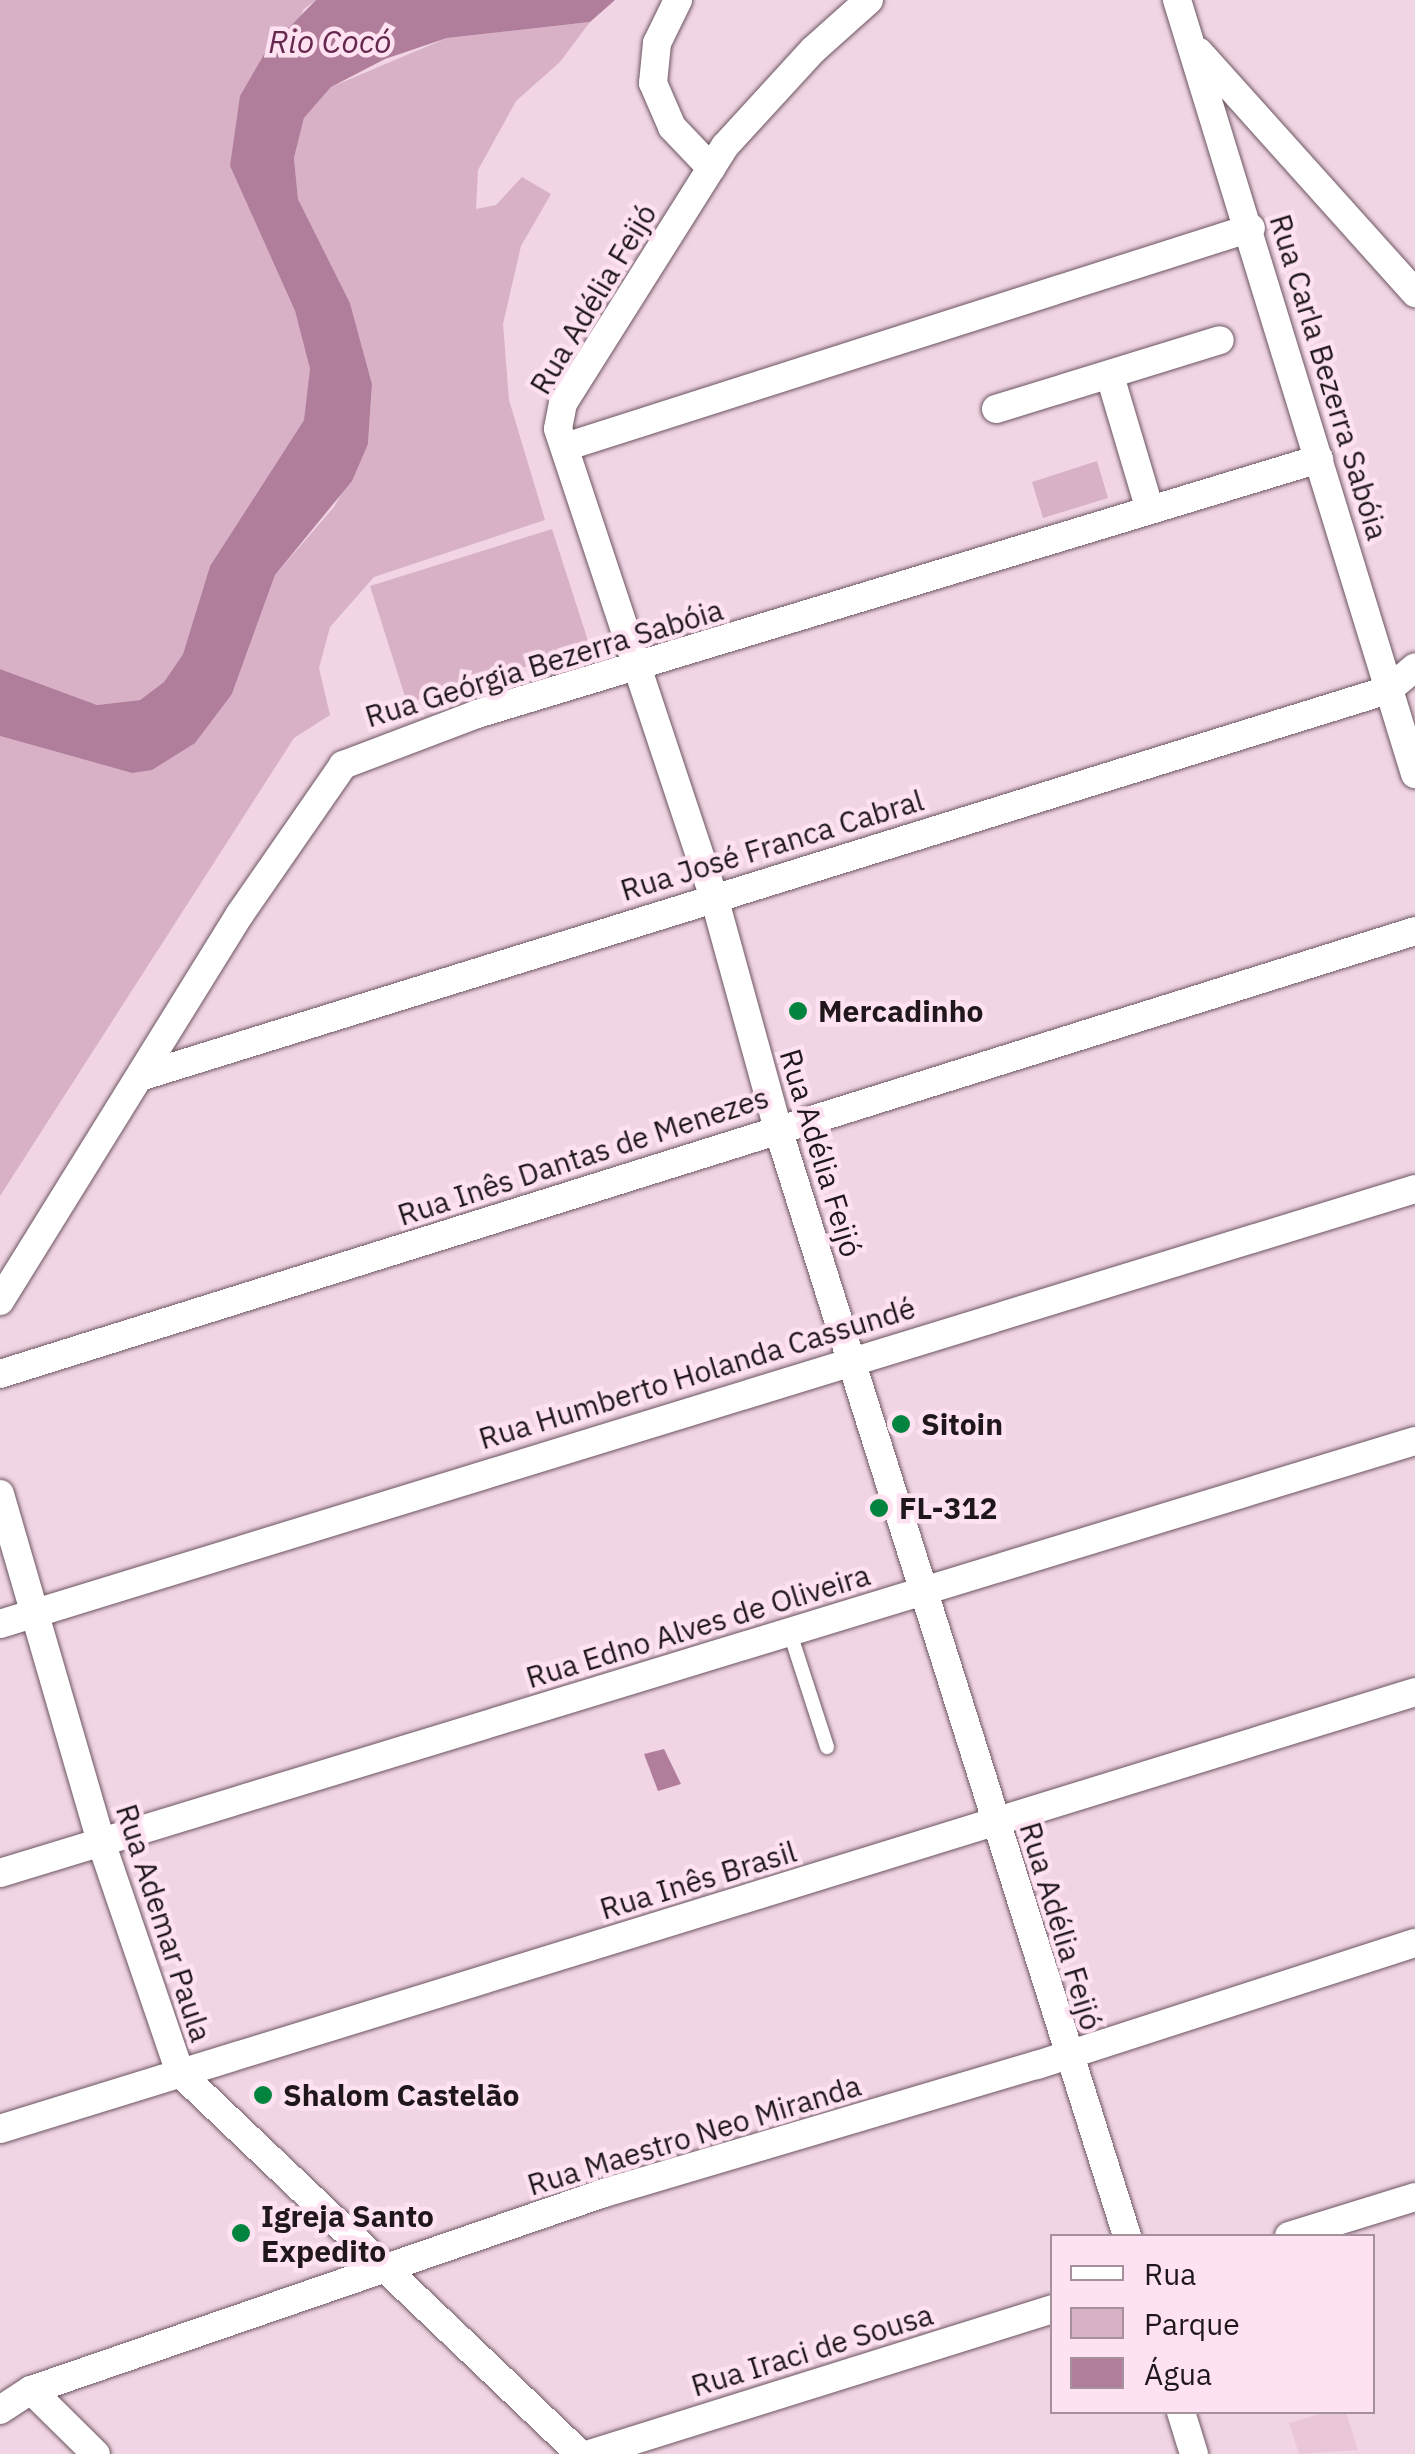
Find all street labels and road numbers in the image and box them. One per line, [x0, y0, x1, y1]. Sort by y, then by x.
street label: Rua Adélia Feijó [522, 197, 664, 401]
street label: Rua Carla Bezerra Sabóia [1262, 210, 1396, 544]
street label: Rua Geórgia Bezerra Sabóia [361, 591, 727, 735]
street label: Rua José Franca Cabral [616, 782, 928, 908]
street label: Rua Adélia Feijó [772, 1045, 870, 1261]
street label: Rua Inês Dantas de Menezes [393, 1079, 773, 1233]
street label: Rua Humberto Holanda Cassundé [474, 1289, 920, 1457]
street label: Rua Edno Alves de Oliveira [522, 1556, 874, 1696]
street label: Rua Ademar Paula [109, 1800, 219, 2046]
street label: Rua Adélia Feijó [1012, 1818, 1110, 2034]
street label: Rua Inês Brasil [596, 1833, 800, 1927]
street label: Rua Maestro Neo Miranda [523, 2067, 865, 2203]
street label: Rua Iraci de Sousa [687, 2296, 937, 2404]

